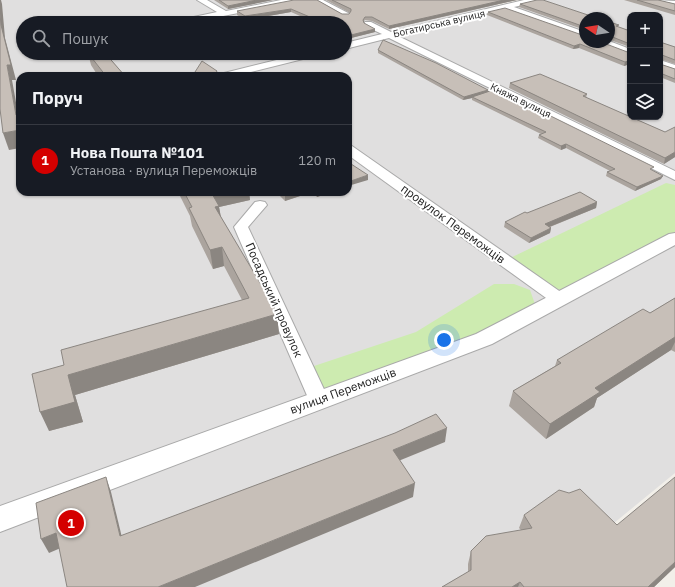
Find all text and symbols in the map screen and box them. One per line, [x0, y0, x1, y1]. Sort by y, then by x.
street label: Богатирська вулиця [392, 7, 486, 40]
north arrow [579, 12, 615, 48]
map controls [627, 12, 663, 120]
button: + [627, 12, 663, 48]
search box [16, 16, 352, 60]
icon: search [30, 27, 52, 49]
text: Пошук [62, 29, 109, 48]
button: − [627, 48, 663, 84]
street label: Княжа вулиця [488, 80, 553, 121]
button: layers [627, 84, 663, 120]
text: Поруч [32, 87, 83, 109]
text: Нова Пошта №101 [70, 143, 204, 162]
text: 1 [41, 152, 49, 169]
text: 120 m [298, 152, 336, 169]
text: Установа · вулиця Переможців [70, 162, 257, 179]
street label: провулок Переможців [398, 181, 508, 267]
street label: Посадський провулок [242, 240, 307, 360]
your location [434, 330, 454, 350]
street label: вулиця Переможців [288, 364, 398, 417]
pin: 1 [58, 508, 84, 538]

